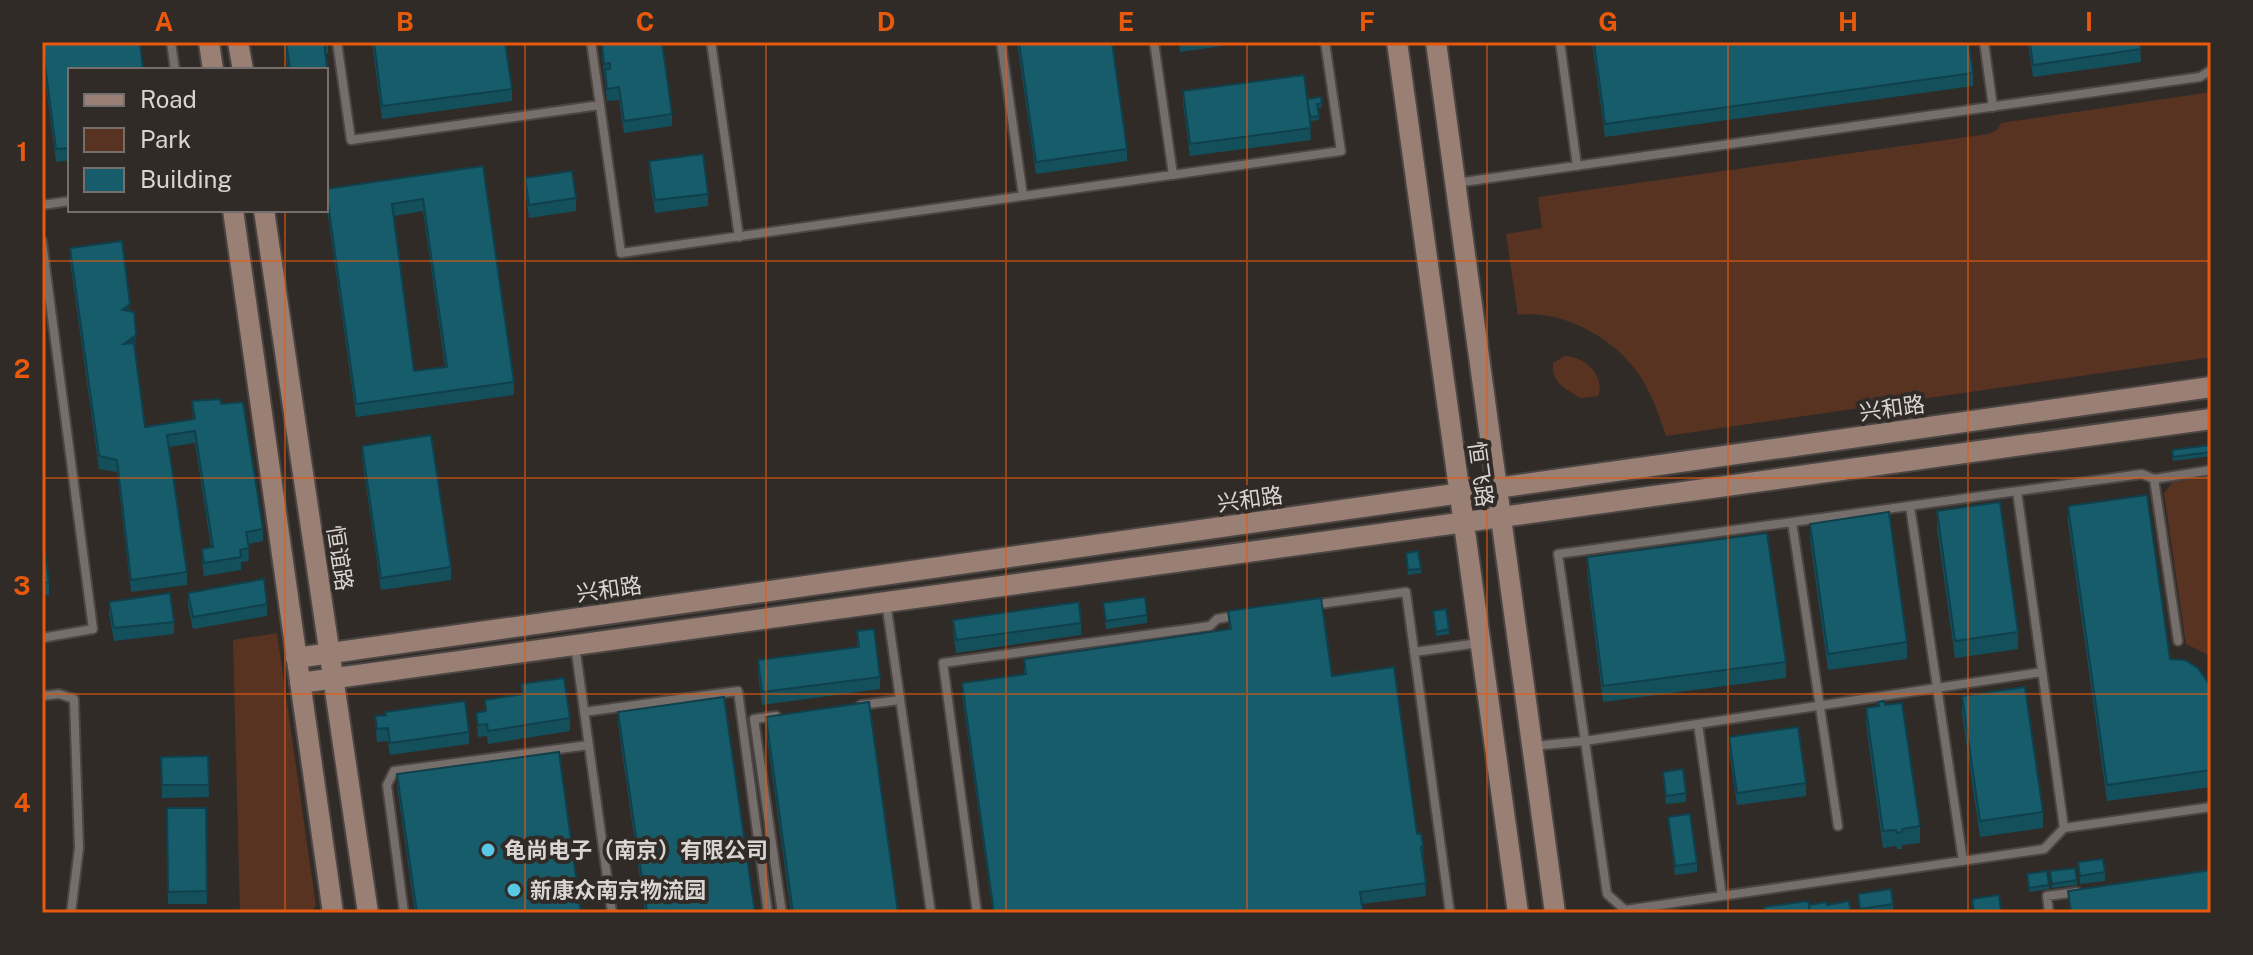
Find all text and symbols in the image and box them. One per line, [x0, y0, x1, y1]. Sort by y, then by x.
text: A [155, 6, 174, 37]
text: B [396, 6, 414, 37]
text: C [636, 6, 654, 37]
text: D [877, 6, 895, 37]
text: E [1118, 6, 1134, 37]
text: F [1359, 6, 1375, 37]
text: G [1598, 6, 1618, 37]
text: H [1838, 6, 1858, 37]
text: I [2085, 6, 2093, 37]
legend [68, 68, 328, 212]
text: Road [140, 85, 197, 113]
text: Park [140, 125, 191, 153]
text: 1 [16, 136, 28, 167]
text: Building [140, 165, 232, 193]
text: 2 [14, 353, 30, 384]
street label: 兴和路 [1858, 391, 1926, 425]
street label: 恒飞路 [1464, 440, 1498, 508]
street label: 兴和路 [1216, 482, 1284, 516]
street label: 恒谊路 [322, 523, 358, 593]
text: 3 [13, 570, 31, 601]
street label: 兴和路 [575, 572, 643, 606]
text: 4 [13, 787, 31, 818]
place label: 龟尚电子（南京）有限公司 [504, 837, 768, 863]
marker: 龟尚电子（南京）有限公司 [479, 841, 497, 859]
place label: 新康众南京物流园 [530, 877, 706, 903]
marker: 新康众南京物流园 [505, 881, 523, 899]

